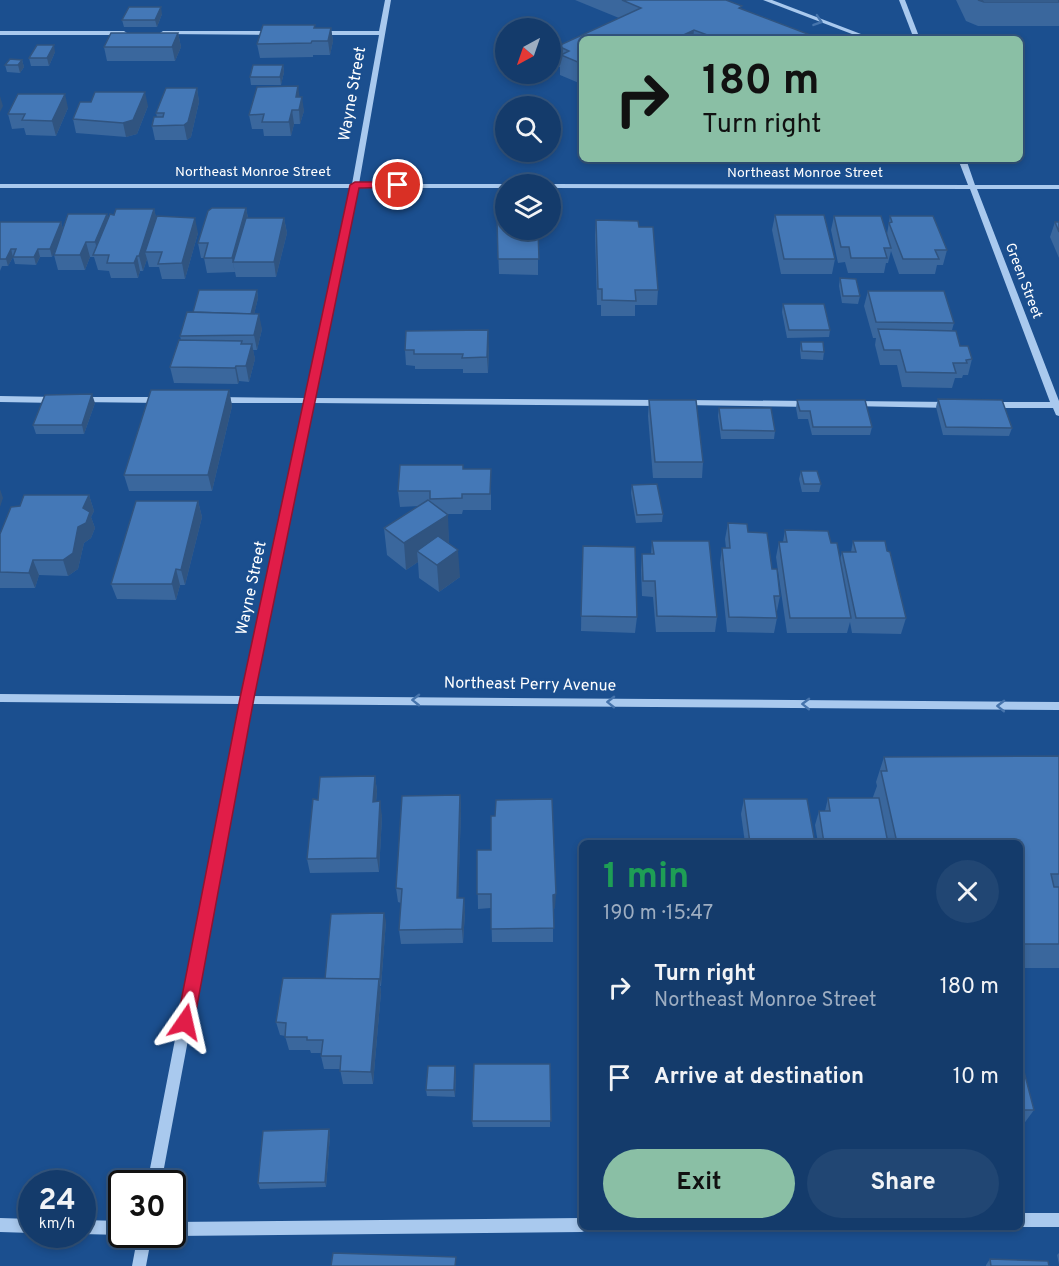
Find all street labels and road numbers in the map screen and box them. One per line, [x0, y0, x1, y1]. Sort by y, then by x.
street label: Wayne Street [335, 45, 371, 143]
street label: Northeast Monroe Street [175, 164, 331, 181]
street label: Northeast Monroe Street [727, 165, 883, 182]
street label: Green Street [1001, 241, 1045, 321]
street label: Wayne Street [232, 539, 272, 637]
street label: Northeast Perry Avenue [444, 673, 616, 697]

